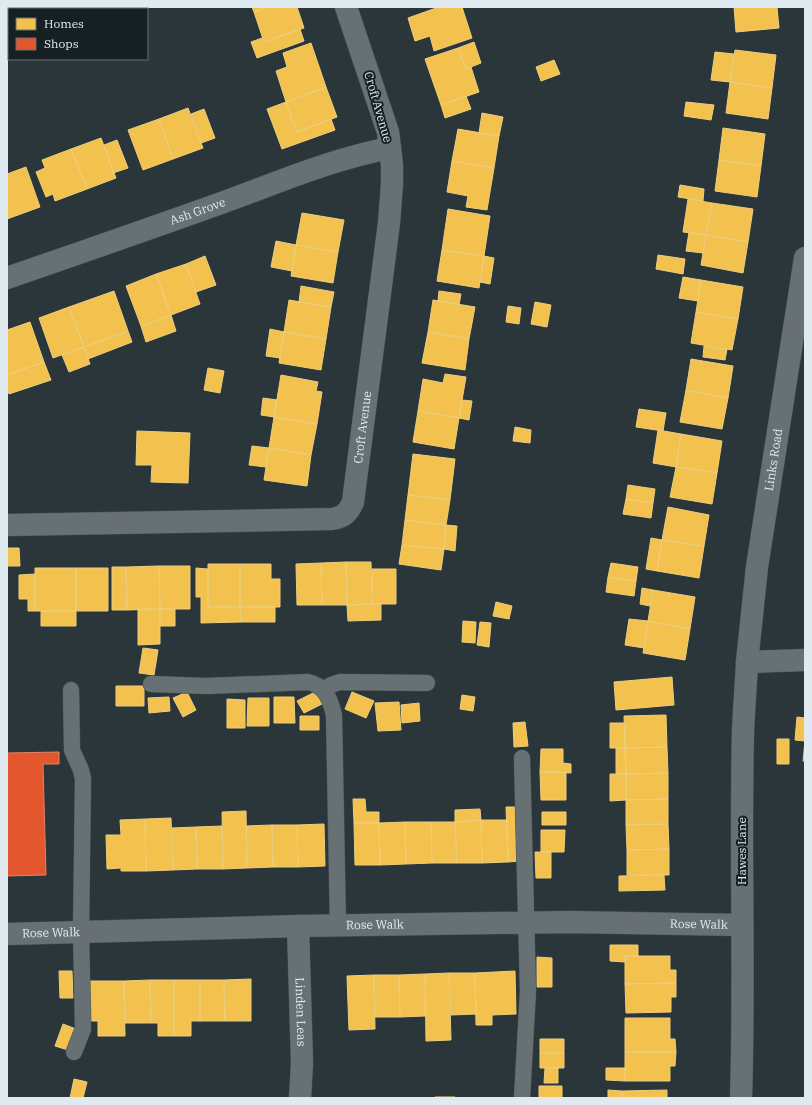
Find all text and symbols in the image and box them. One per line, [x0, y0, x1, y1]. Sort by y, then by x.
legend [8, 8, 148, 60]
text: Homes [44, 16, 84, 31]
text: Shops [44, 36, 79, 51]
street label: Croft Avenue [361, 70, 396, 144]
street label: Ash Grove [168, 194, 227, 228]
street label: Croft Avenue [350, 390, 374, 464]
street label: Links Road [761, 428, 785, 492]
street label: Hawes Lane [734, 817, 749, 885]
street label: Rose Walk [346, 916, 404, 932]
street label: Rose Walk [670, 916, 728, 932]
street label: Rose Walk [22, 924, 80, 941]
street label: Linden Leas [293, 977, 310, 1047]

